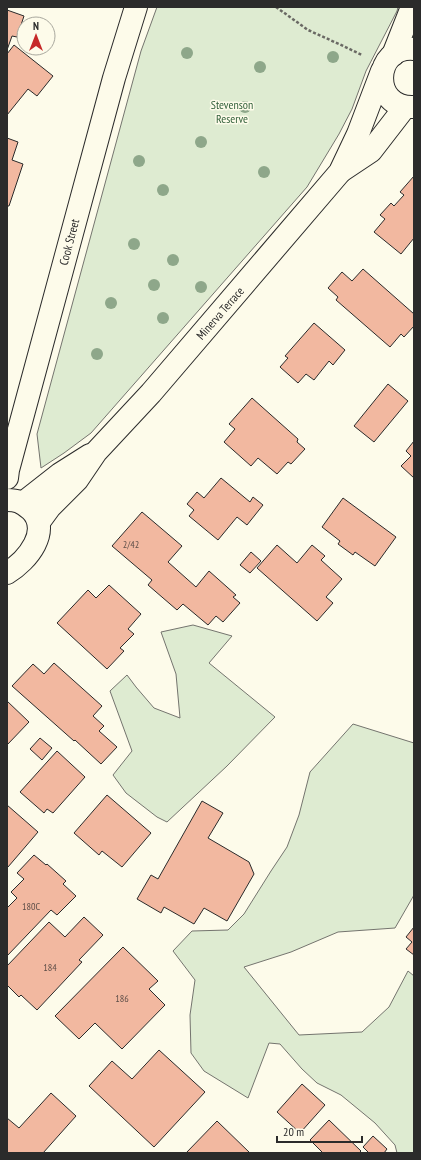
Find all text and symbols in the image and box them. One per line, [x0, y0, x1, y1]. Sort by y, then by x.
north arrow [16, 16, 56, 56]
text: N [33, 19, 39, 33]
park label: Stevenson Reserve [211, 97, 253, 126]
street label: Cook Street [56, 217, 83, 267]
street label: Minerva Terrace [193, 284, 247, 342]
house number: 2/42 [123, 538, 139, 551]
house number: 180C [22, 900, 40, 913]
house number: 184 [43, 961, 57, 974]
house number: 186 [115, 992, 129, 1005]
scale bar [277, 1118, 362, 1144]
text: 20 m [283, 1124, 304, 1139]

